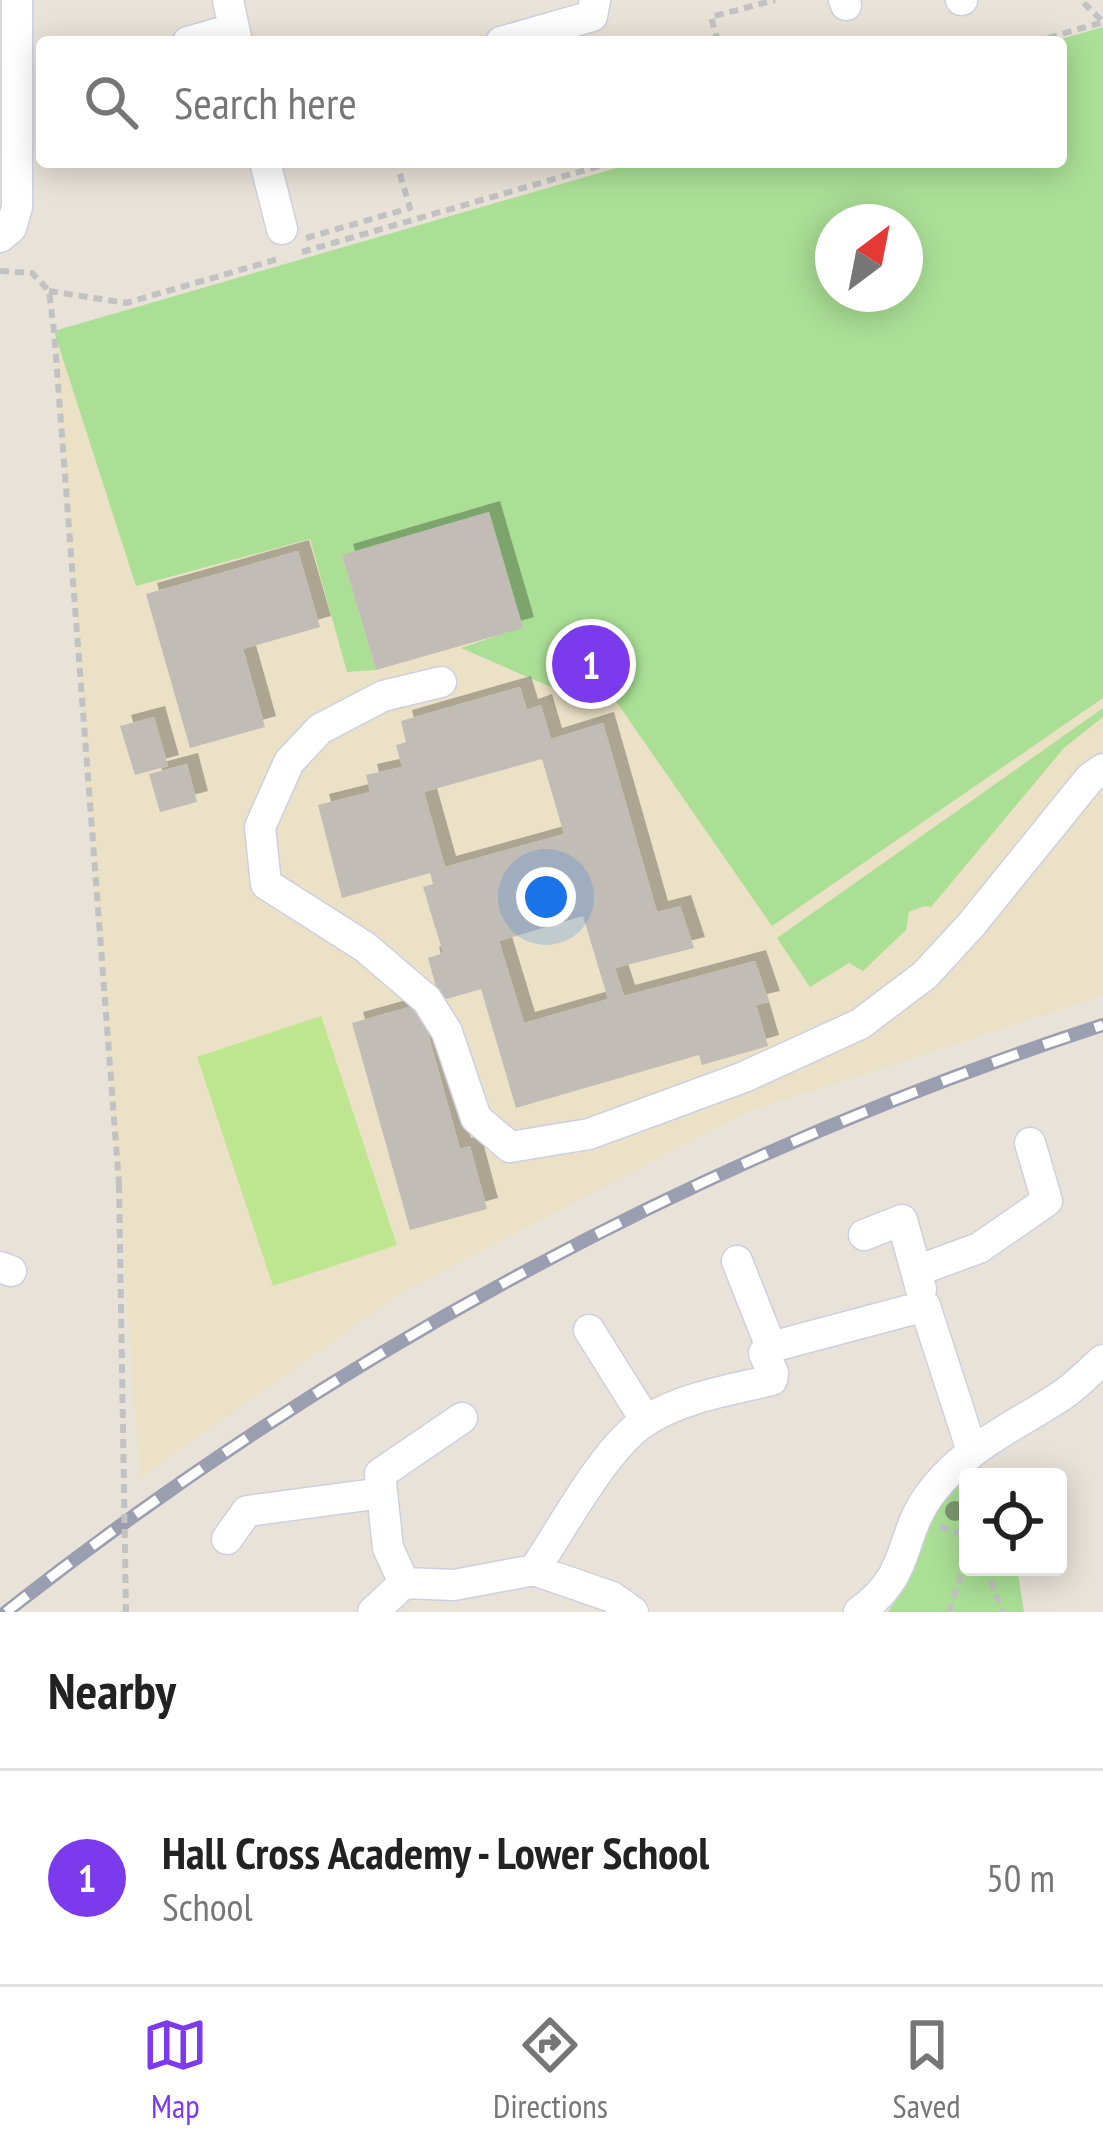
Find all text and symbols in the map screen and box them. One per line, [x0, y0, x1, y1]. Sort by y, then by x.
search box [36, 36, 1067, 168]
icon: search [78, 69, 144, 135]
text: Search here [174, 73, 357, 131]
north arrow [815, 204, 923, 312]
pin: 1 [552, 619, 630, 709]
your location [516, 867, 576, 927]
map controls [959, 1468, 1067, 1576]
button: locate [959, 1468, 1067, 1576]
text: Nearby [48, 1657, 176, 1723]
text: Hall Cross Academy - Lower School [162, 1823, 709, 1881]
text: 1 [78, 1852, 96, 1903]
text: 50 m [986, 1852, 1055, 1903]
text: School [162, 1881, 253, 1932]
tab: Map [142, 2012, 208, 2127]
tab: Directions [493, 2012, 608, 2127]
tab: Saved [893, 2012, 961, 2127]

